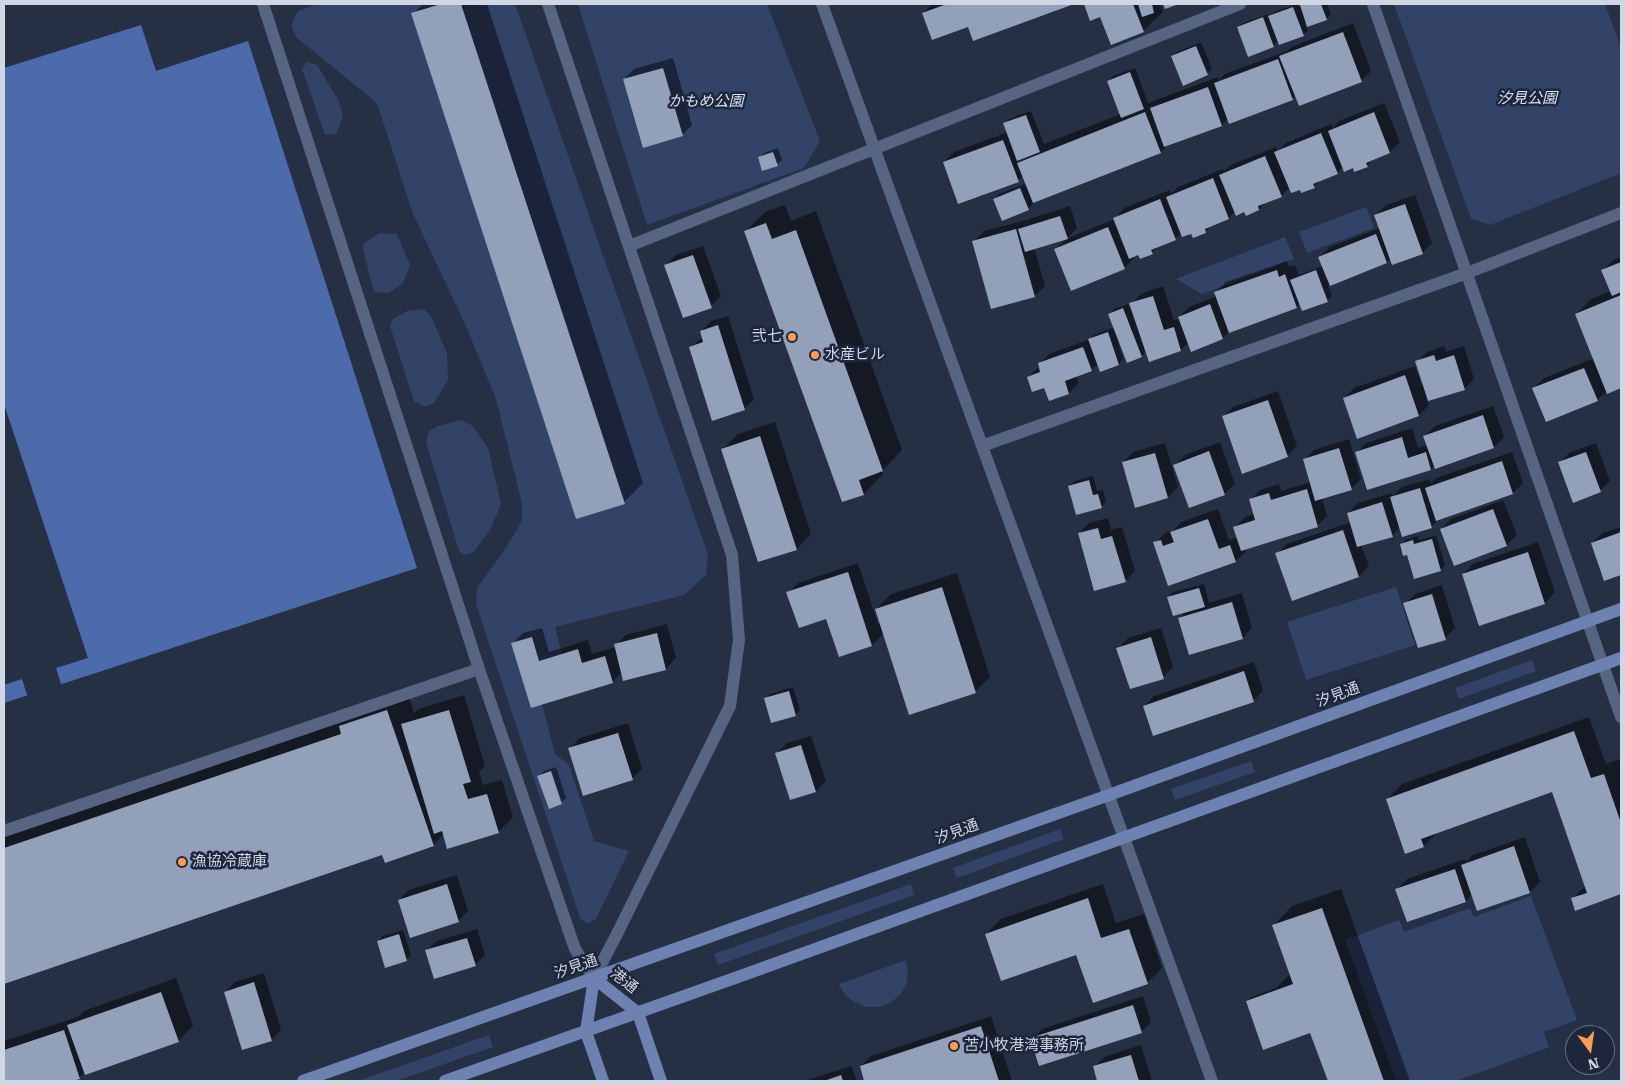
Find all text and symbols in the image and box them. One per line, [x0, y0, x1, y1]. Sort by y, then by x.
park label: 汐見公園 [1497, 90, 1557, 108]
park label: かもめ公園 [669, 93, 743, 111]
place label: 弐七 [752, 328, 782, 346]
marker: 弐七 [786, 331, 798, 343]
place label: 水産ビル [825, 346, 885, 364]
marker: 水産ビル [809, 349, 821, 361]
street label: 汐見通 [1314, 679, 1362, 711]
street label: 汐見通 [933, 816, 981, 848]
place label: 漁協冷蔵庫 [192, 853, 267, 871]
marker: 漁協冷蔵庫 [176, 856, 188, 868]
street label: 汐見通 [552, 951, 600, 983]
street label: 港通 [607, 965, 641, 997]
north arrow [1565, 1025, 1615, 1075]
place label: 苫小牧港湾事務所 [964, 1037, 1084, 1055]
marker: 苫小牧港湾事務所 [948, 1040, 960, 1052]
text: N [1586, 1055, 1601, 1073]

